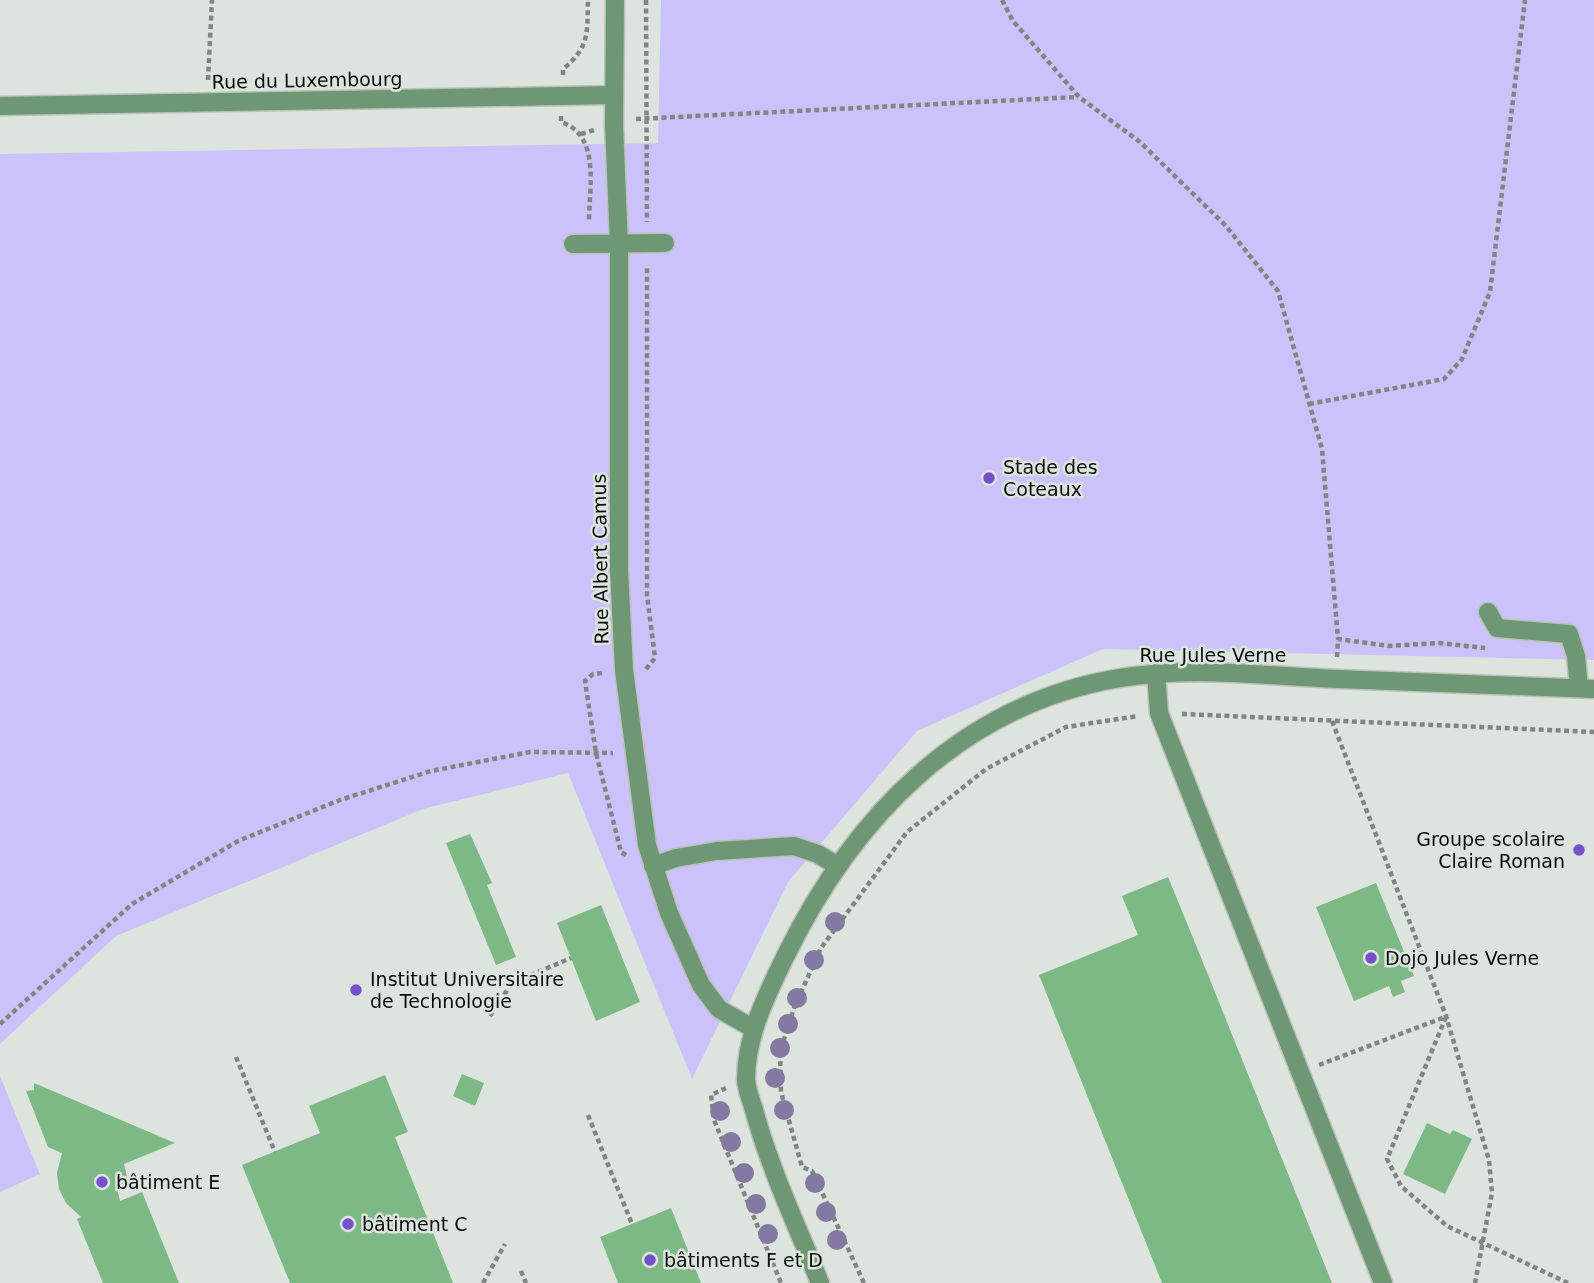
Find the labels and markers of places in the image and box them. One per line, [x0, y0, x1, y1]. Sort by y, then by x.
place label: Stade des Coteaux [1003, 456, 1098, 500]
marker: Stade des Coteaux [981, 470, 997, 486]
place label: Groupe scolaire Claire Roman [1416, 828, 1565, 872]
marker: Groupe scolaire Claire Roman [1571, 842, 1587, 858]
place label: Dojo Jules Verne [1385, 947, 1539, 969]
marker: Dojo Jules Verne [1363, 950, 1379, 966]
place label: Institut Universitaire de Technologie [370, 968, 564, 1012]
marker: Institut Universitaire de Technologie [348, 982, 364, 998]
place label: bâtiment E [116, 1171, 220, 1193]
marker: bâtiment E [94, 1174, 110, 1190]
place label: bâtiment C [362, 1213, 467, 1235]
marker: bâtiment C [340, 1216, 356, 1232]
place label: bâtiments F et D [664, 1249, 823, 1271]
marker: bâtiments F et D [642, 1252, 658, 1268]

